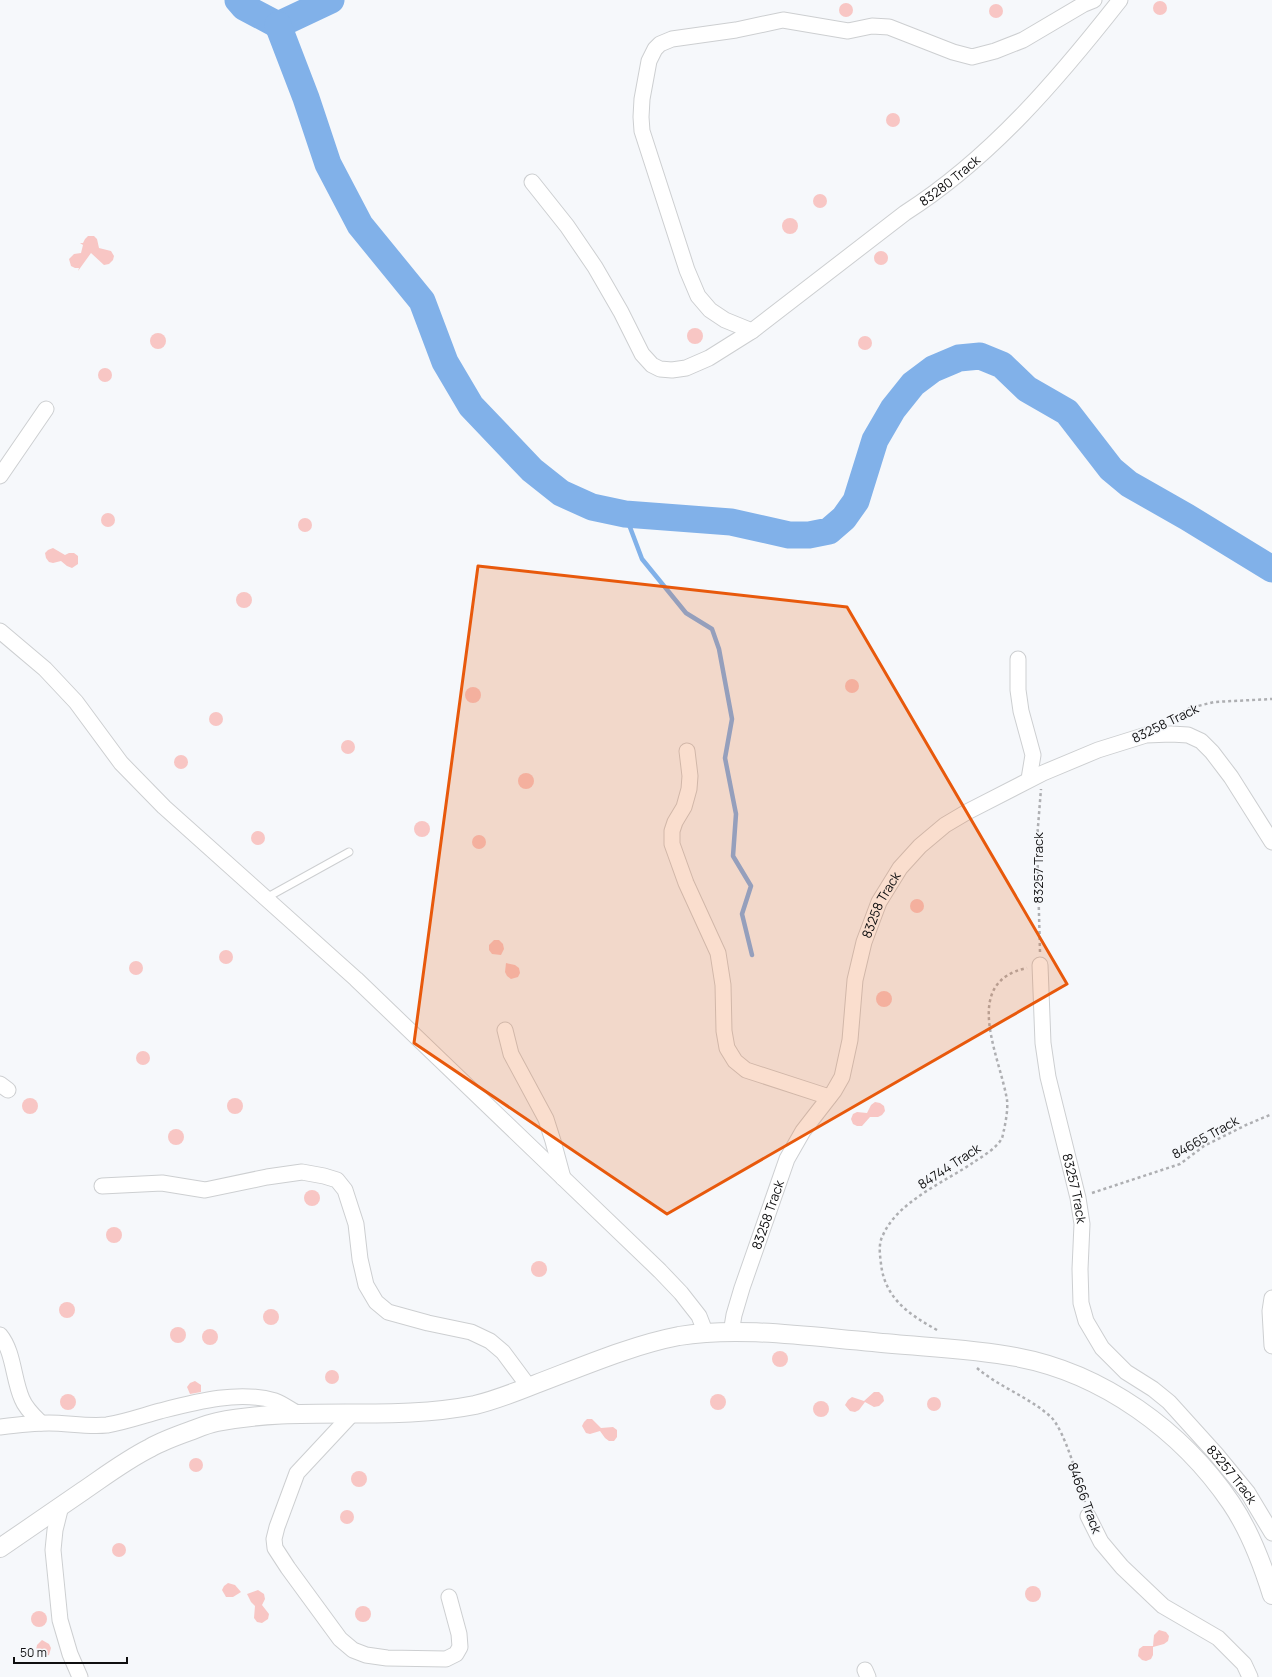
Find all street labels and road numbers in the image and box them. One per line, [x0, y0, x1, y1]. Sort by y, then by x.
street label: 83280 Track [915, 150, 984, 210]
street label: 83258 Track [1129, 699, 1202, 747]
street label: 83257 Track [1029, 832, 1047, 904]
street label: 83258 Track [857, 868, 905, 941]
street label: 84665 Track [1168, 1111, 1242, 1163]
street label: 84744 Track [914, 1139, 984, 1193]
street label: 83257 Track [1058, 1151, 1091, 1225]
street label: 83258 Track [747, 1177, 788, 1252]
street label: 83257 Track [1203, 1441, 1262, 1508]
street label: 84666 Track [1064, 1460, 1106, 1537]

